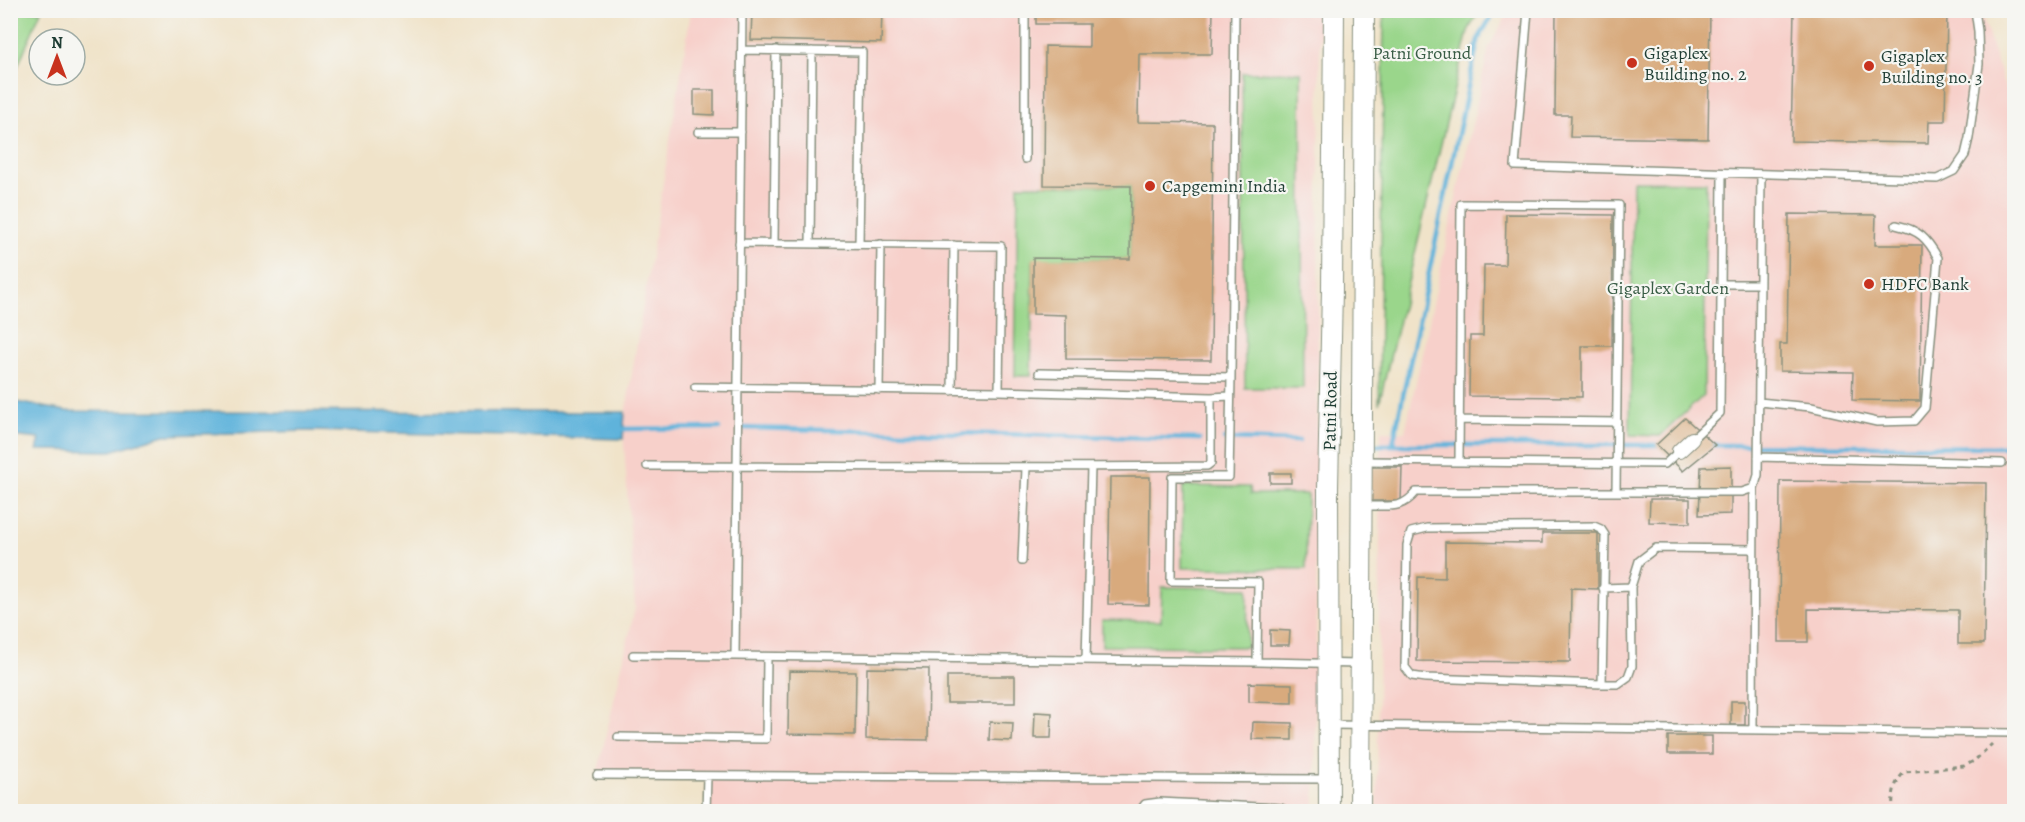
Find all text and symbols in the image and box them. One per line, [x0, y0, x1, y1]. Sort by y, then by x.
north arrow [27, 27, 87, 87]
text: N [51, 32, 63, 54]
park label: Patni Ground [1373, 41, 1472, 65]
place label: Gigaplex Building no. 2 [1644, 41, 1747, 86]
place label: Gigaplex Building no. 3 [1881, 44, 1982, 89]
marker: Gigaplex Building no. 2 [1625, 56, 1639, 70]
marker: Gigaplex Building no. 3 [1862, 59, 1876, 73]
place label: Capgemini India [1162, 174, 1287, 198]
marker: Capgemini India [1143, 179, 1157, 193]
place label: HDFC Bank [1881, 272, 1969, 296]
park label: Gigaplex Garden [1607, 276, 1729, 300]
marker: HDFC Bank [1862, 277, 1876, 291]
street label: Patni Road [1317, 371, 1343, 451]

